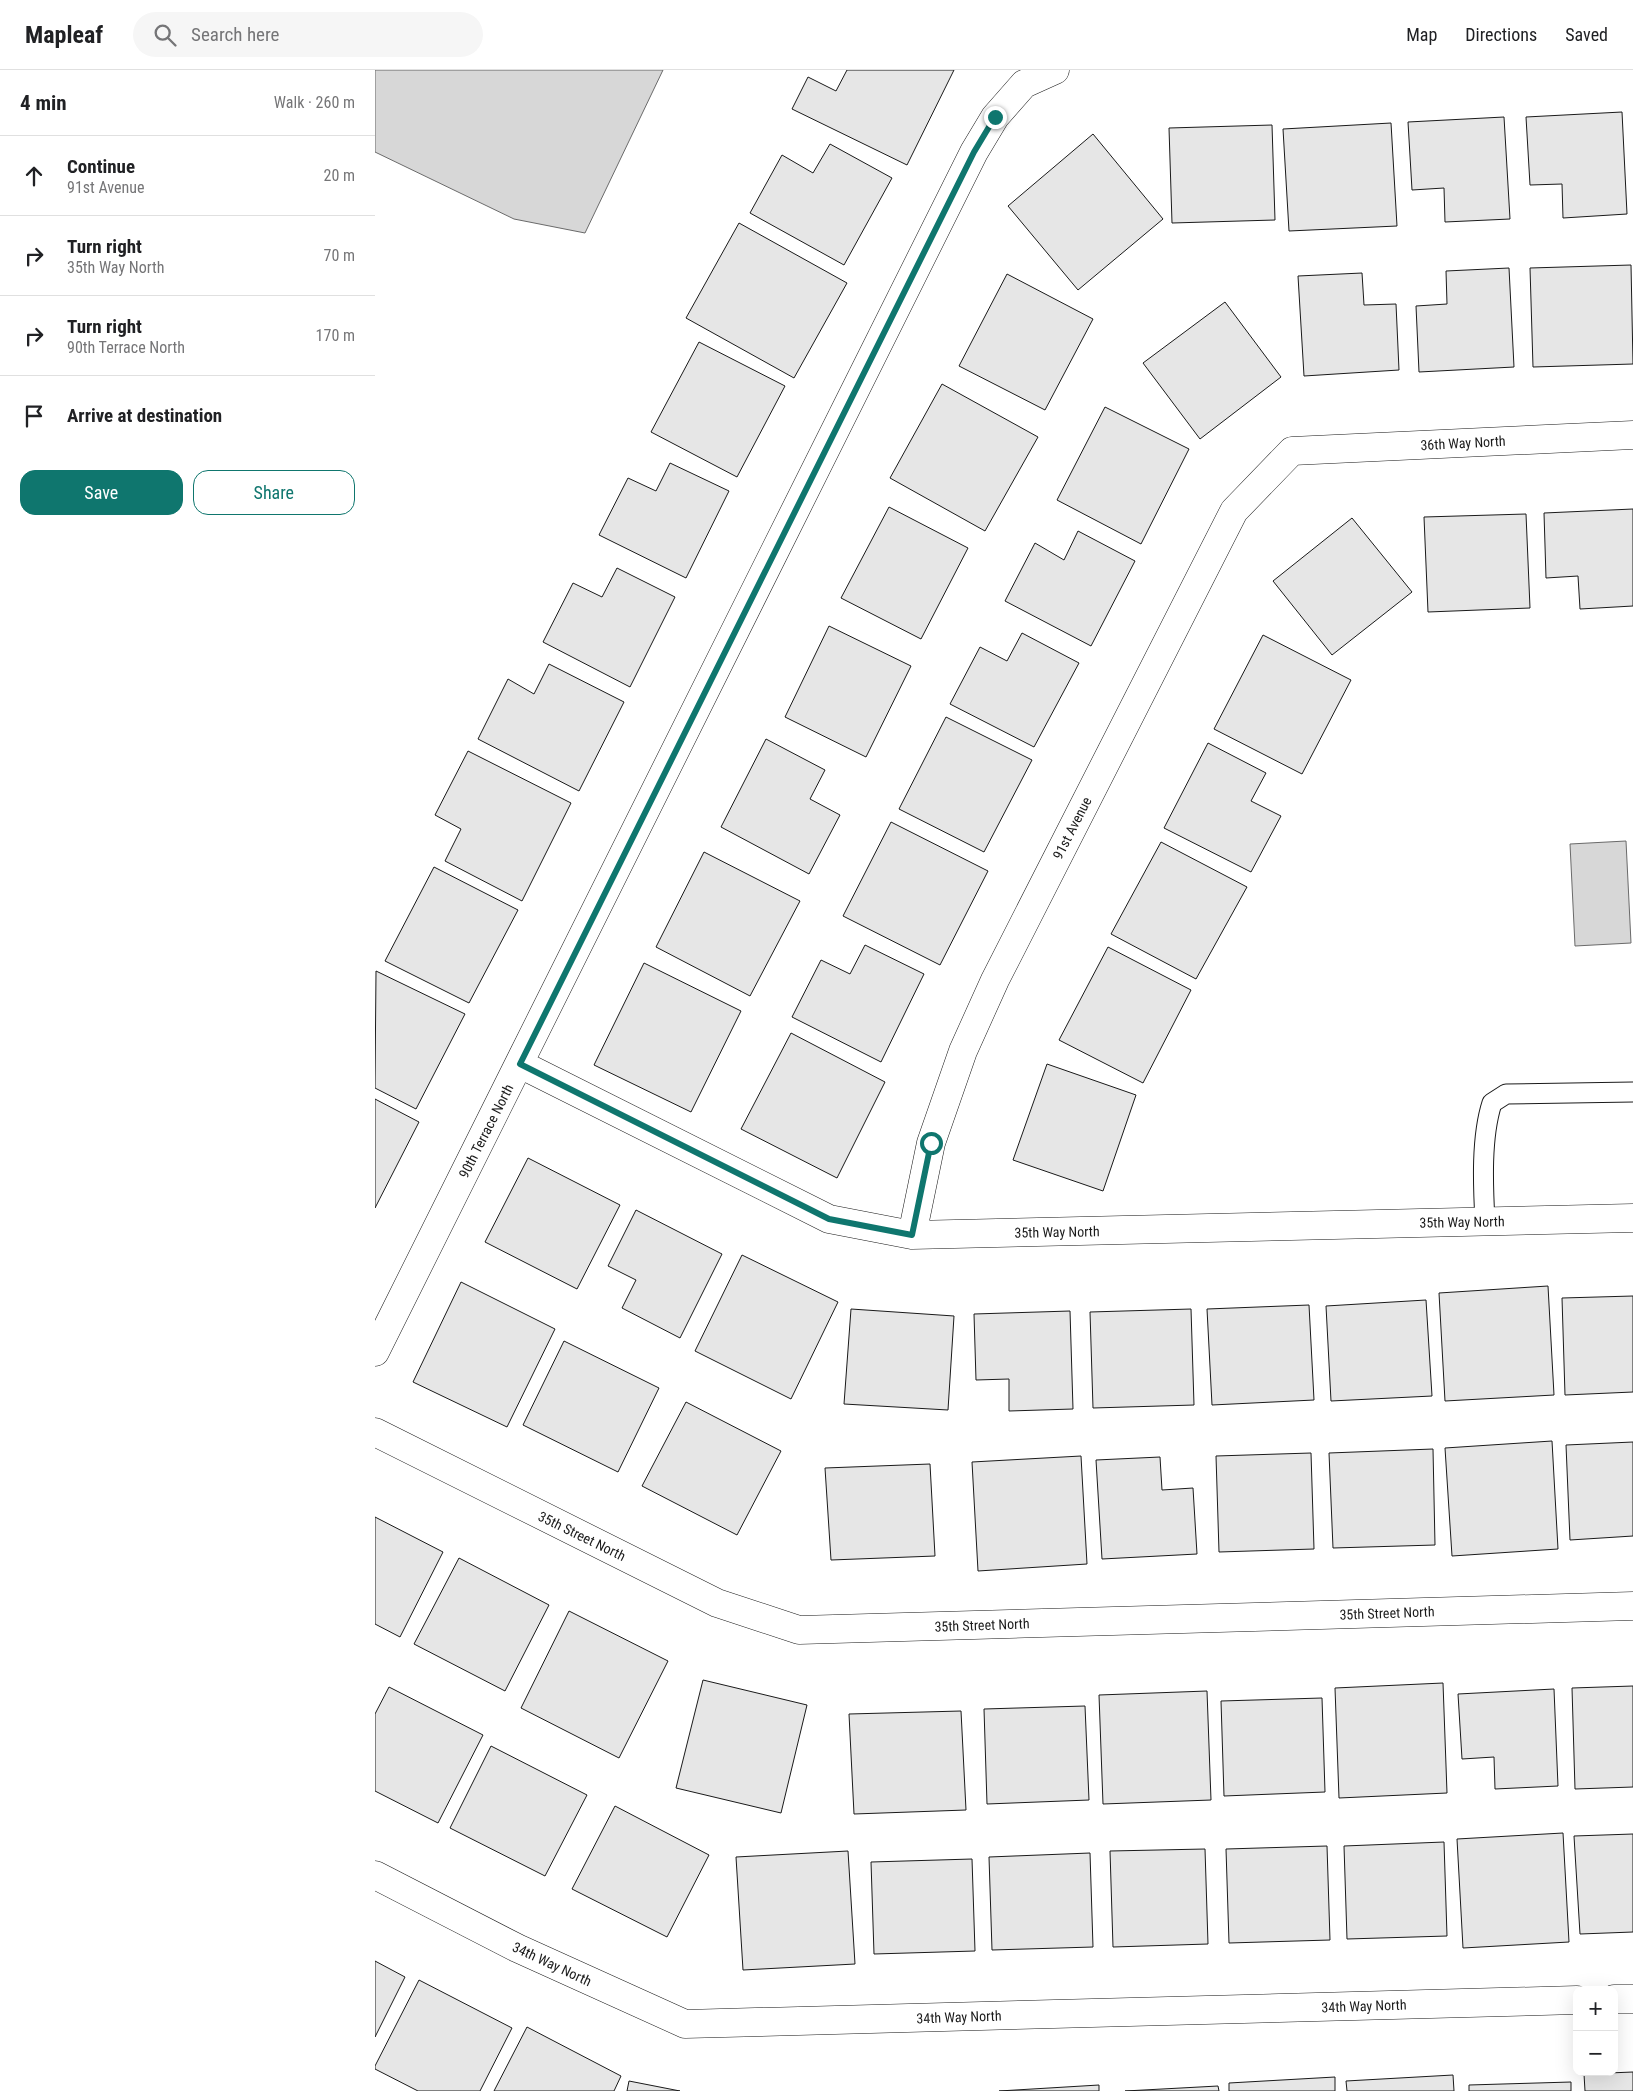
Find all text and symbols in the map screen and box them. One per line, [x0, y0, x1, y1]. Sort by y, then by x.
search box [133, 12, 483, 57]
text: Mapleaf [25, 21, 103, 49]
icon: search [151, 21, 179, 49]
text: Search here [191, 23, 279, 46]
text: Map [1406, 24, 1437, 45]
text: Directions [1465, 24, 1537, 45]
text: Saved [1565, 24, 1608, 45]
text: 4 min [20, 91, 67, 115]
text: Walk · 260 m [274, 93, 355, 112]
route end [984, 106, 1007, 129]
text: Continue [67, 155, 135, 178]
icon: ahead [20, 162, 48, 190]
text: 20 m [323, 166, 355, 185]
text: 91st Avenue [67, 178, 145, 197]
text: Turn right [67, 235, 142, 258]
icon: right [20, 242, 48, 270]
text: 70 m [323, 246, 355, 265]
text: 35th Way North [67, 258, 164, 277]
text: Turn right [67, 315, 142, 338]
icon: right [20, 322, 48, 350]
text: 170 m [316, 326, 355, 345]
text: 90th Terrace North [67, 338, 185, 357]
icon: arrive [20, 402, 48, 430]
text: Arrive at destination [67, 404, 222, 427]
street label: 36th Way North [1420, 433, 1506, 453]
button: Save [20, 470, 183, 515]
button: Share [193, 470, 355, 515]
street label: 91st Avenue [1049, 794, 1095, 862]
street label: 90th Terrace North [455, 1081, 517, 1181]
route start [920, 1132, 943, 1155]
street label: 35th Way North [1419, 1213, 1505, 1231]
street label: 35th Way North [1014, 1223, 1100, 1241]
street label: 35th Street North [536, 1508, 628, 1564]
street label: 35th Street North [1339, 1603, 1435, 1623]
street label: 35th Street North [934, 1615, 1030, 1635]
street label: 34th Way North [510, 1939, 594, 1989]
map controls [1573, 1986, 1618, 2076]
button: + [1573, 1986, 1618, 2031]
street label: 34th Way North [1321, 1997, 1407, 2015]
street label: 34th Way North [916, 2008, 1002, 2026]
button: − [1573, 2031, 1618, 2076]

